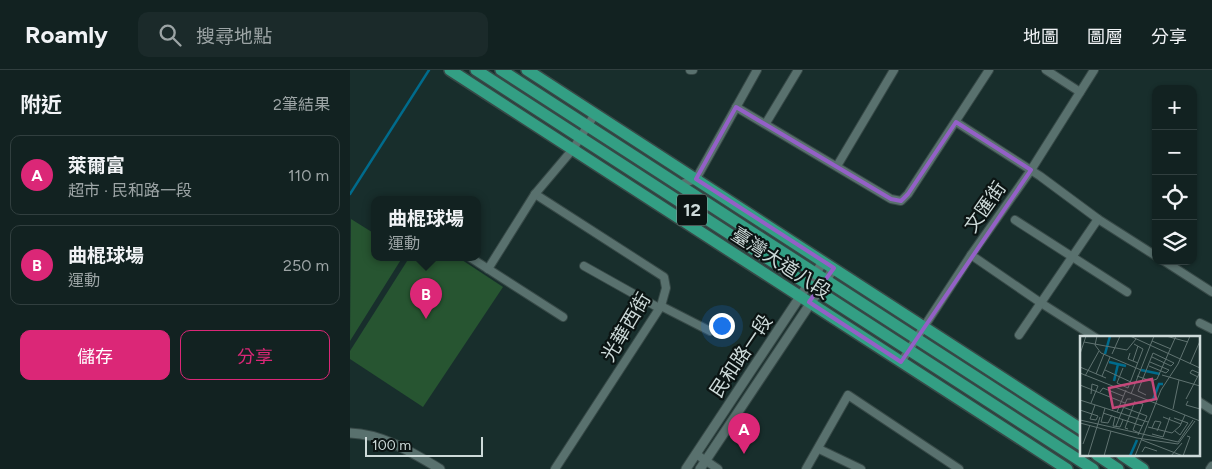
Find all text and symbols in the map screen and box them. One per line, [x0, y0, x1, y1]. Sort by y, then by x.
search box [138, 12, 488, 57]
text: Roamly [25, 20, 108, 49]
icon: search [156, 21, 184, 49]
text: 搜尋地點 [196, 25, 272, 48]
text: 地圖 [1023, 26, 1059, 48]
text: 圖層 [1087, 26, 1123, 48]
text: 分享 [1151, 26, 1187, 48]
map controls [1152, 85, 1197, 265]
button: + [1152, 85, 1197, 130]
text: 附近 [20, 92, 62, 117]
text: 2筆結果 [273, 95, 330, 114]
button: − [1152, 130, 1197, 175]
text: 萊爾富 [68, 154, 125, 177]
text: A [31, 166, 43, 185]
text: 110 m [288, 166, 329, 185]
button: locate [1152, 175, 1197, 220]
street label: 文匯街 [959, 177, 1011, 237]
text: 超市 · 民和路一段 [68, 181, 192, 200]
road number: 12 [677, 194, 707, 226]
popup [371, 196, 481, 261]
text: 曲棍球場 [388, 207, 464, 230]
button: layers [1152, 220, 1197, 265]
street label: 臺灣大道八段 [727, 222, 835, 304]
text: 運動 [388, 234, 420, 253]
text: 曲棍球場 [68, 244, 144, 267]
text: B [32, 256, 42, 275]
text: 250 m [283, 256, 329, 275]
text: 運動 [68, 271, 100, 290]
pin: B [410, 278, 442, 319]
street label: 光華西街 [597, 288, 655, 366]
street label: 民和路一段 [705, 310, 777, 402]
your location [709, 313, 735, 339]
button: 儲存 [20, 330, 170, 380]
button: 分享 [180, 330, 330, 380]
inset map [1080, 336, 1200, 456]
pin: A [728, 413, 760, 454]
scale bar [365, 434, 482, 457]
text: 100 m [372, 437, 411, 454]

